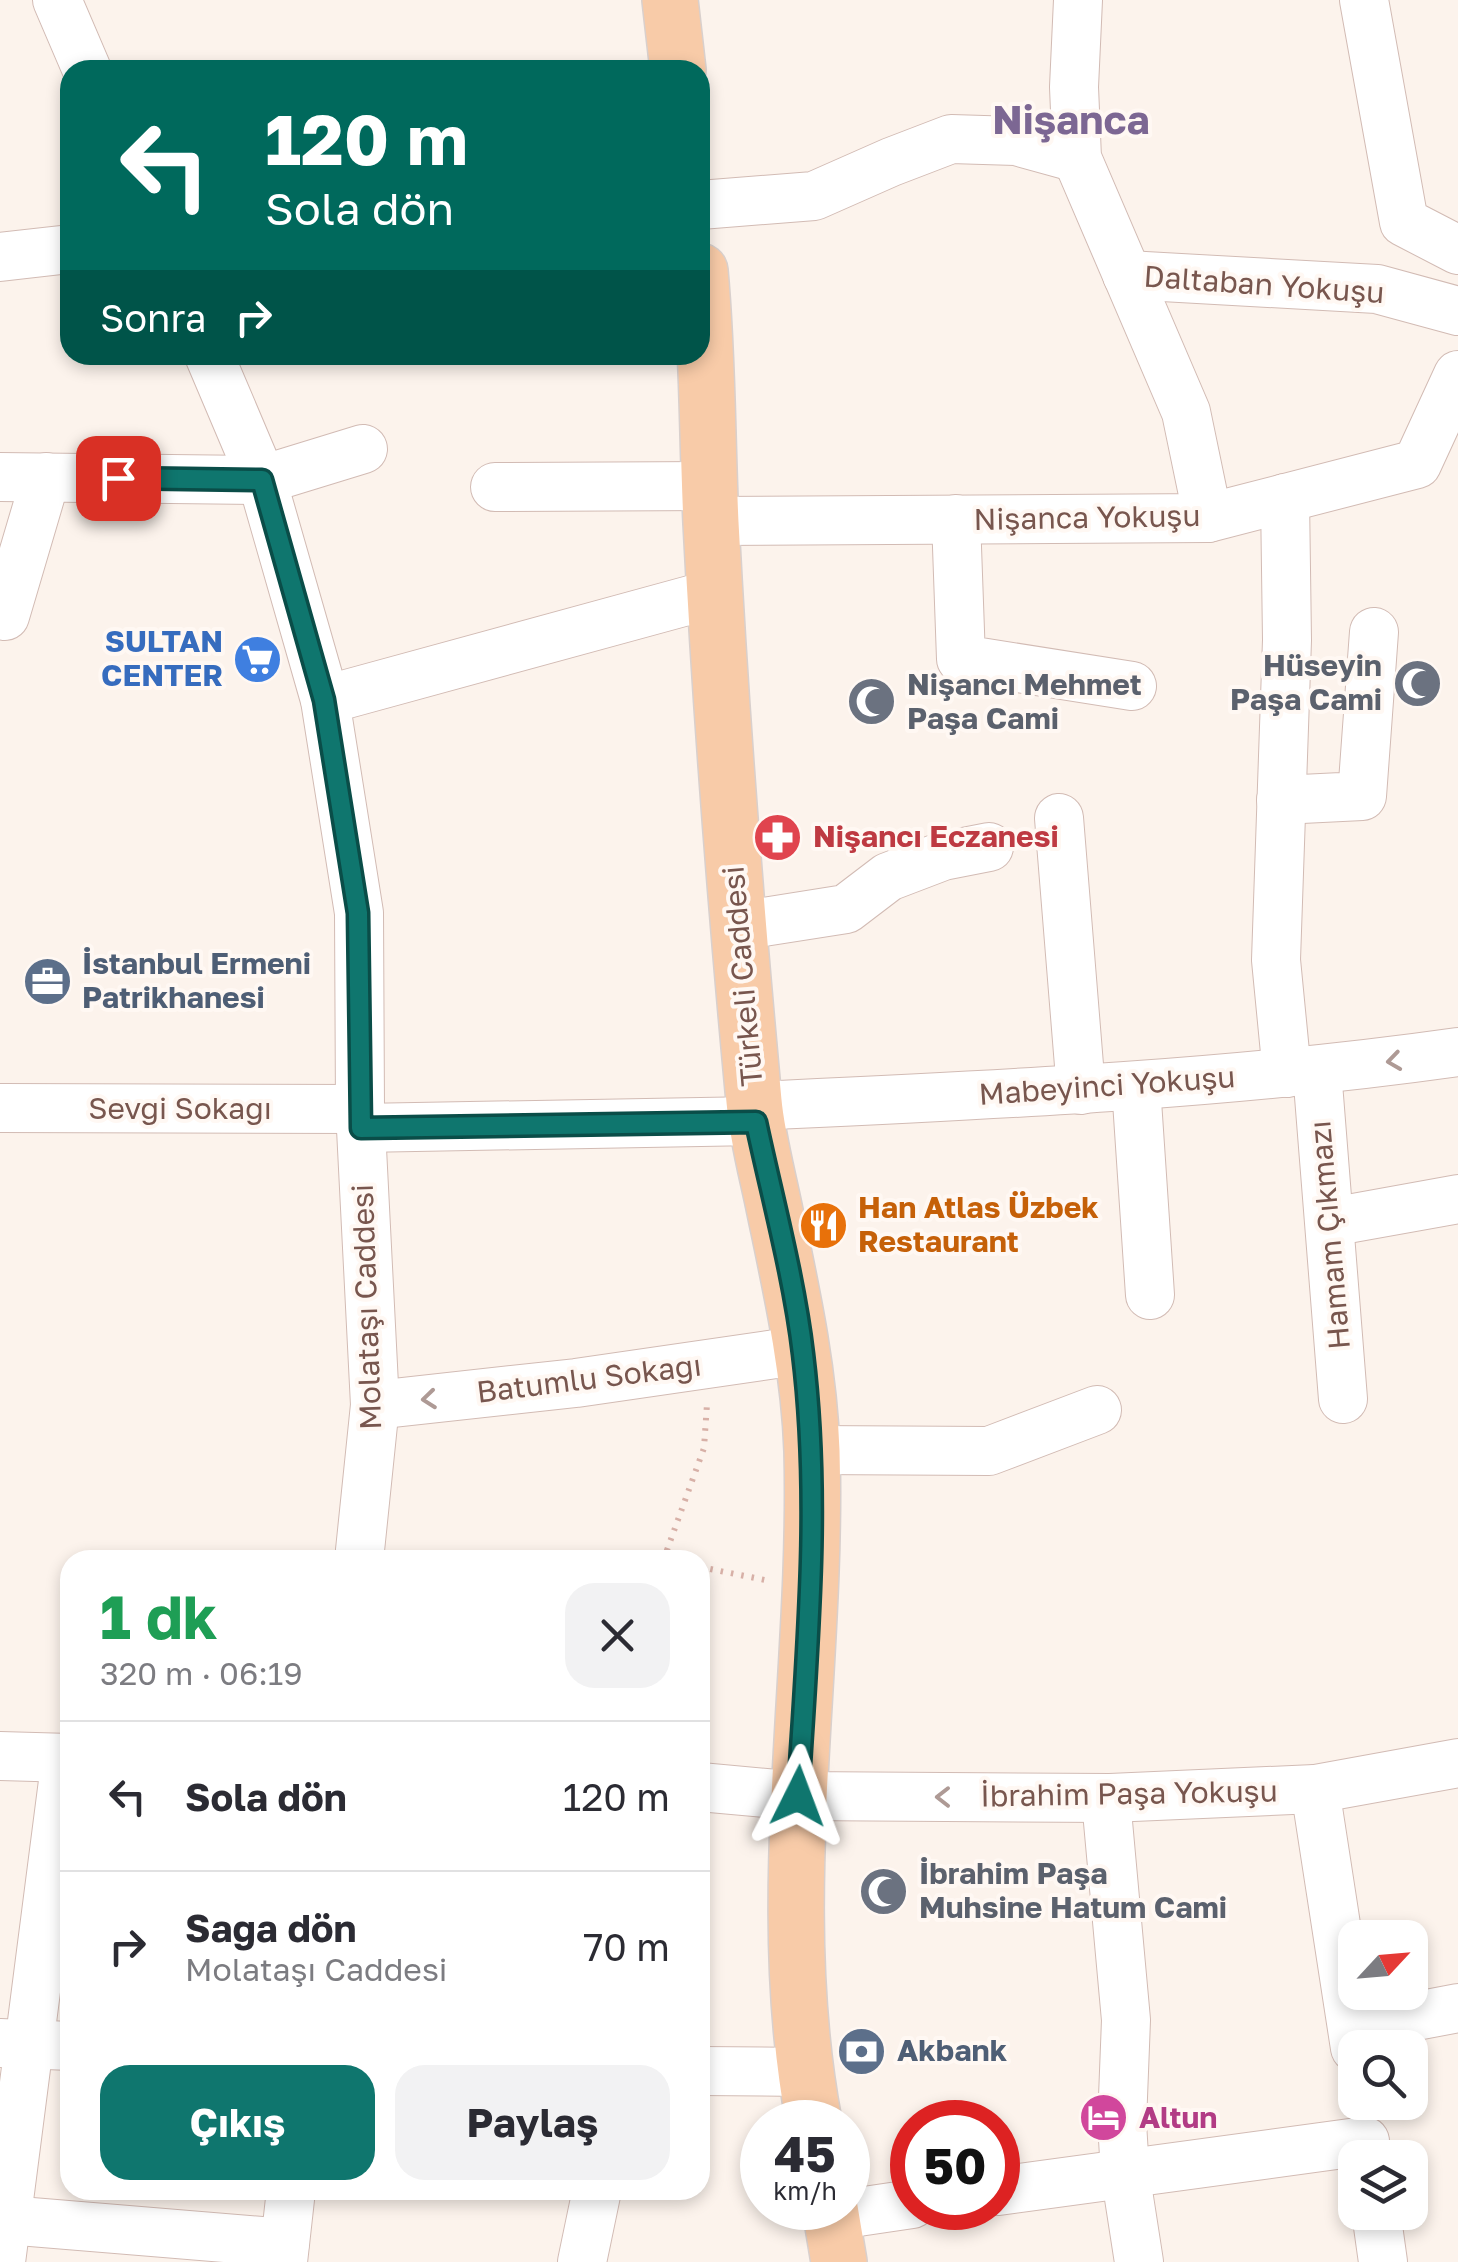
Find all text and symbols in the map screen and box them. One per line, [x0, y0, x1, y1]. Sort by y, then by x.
district label: Nişanca [992, 95, 1150, 143]
text: 120 m [265, 96, 468, 180]
icon: left [100, 100, 230, 230]
text: Sola dön [265, 181, 454, 235]
street label: Daltaban Yokuşu [1143, 258, 1386, 310]
icon: right [226, 290, 281, 345]
text: Sonra [100, 295, 206, 340]
pin [76, 436, 161, 521]
icon: arrive [91, 451, 146, 506]
street label: Nişanca Yokuşu [973, 497, 1201, 537]
place label: SULTAN CENTER [101, 623, 223, 693]
supermarket icon: SULTAN CENTER [232, 633, 284, 685]
place label: Hüseyin Paşa Cami [1230, 647, 1382, 717]
mosque icon: Hüseyin Paşa Cami [1391, 657, 1443, 709]
place label: Nişancı Mehmet Paşa Cami [907, 666, 1142, 736]
mosque icon: Nişancı Mehmet Paşa Cami [846, 676, 898, 728]
pharmacy icon: Nişancı Eczanesi [752, 811, 804, 863]
place label: Nişancı Eczanesi [813, 818, 1059, 854]
street label: Türkeli Caddesi [714, 865, 770, 1088]
place label: İstanbul Ermeni Patrikhanesi [82, 945, 311, 1015]
office icon: İstanbul Ermeni Patrikhanesi [21, 955, 73, 1007]
one-way arrow [1386, 1049, 1402, 1070]
street label: Mabeyinci Yokuşu [977, 1058, 1236, 1112]
street label: Sevgi Sokağı [88, 1090, 272, 1126]
street label: Hamam Çıkmazı [1301, 1119, 1357, 1351]
street label: Molataşı Caddesi [344, 1183, 388, 1431]
place label: Han Atlas Üzbek Restaurant [858, 1189, 1099, 1259]
restaurant icon: Han Atlas Üzbek Restaurant [797, 1199, 849, 1251]
street label: Batumlu Sokağı [475, 1346, 703, 1410]
one-way arrow [420, 1388, 436, 1409]
text: 1 dk [100, 1580, 218, 1652]
button: close [565, 1583, 670, 1688]
text: 320 m · 06:19 [100, 1654, 303, 1692]
position arrow [746, 1744, 850, 1848]
icon: left [100, 1769, 155, 1824]
street label: İbrahim Paşa Yokuşu [980, 1772, 1278, 1814]
text: Sola dön [185, 1774, 347, 1819]
text: 120 m [563, 1774, 670, 1819]
one-way arrow [934, 1786, 950, 1808]
place label: İbrahim Paşa Muhsine Hatum Cami [919, 1855, 1227, 1925]
mosque icon: İbrahim Paşa Muhsine Hatum Cami [858, 1865, 910, 1917]
text: Sağa dön [185, 1905, 357, 1950]
icon: right [100, 1919, 155, 1974]
north arrow [1338, 1920, 1428, 2010]
map controls [1338, 1920, 1428, 2230]
text: 70 m [583, 1924, 670, 1969]
text: Molataşı Caddesi [185, 1950, 447, 1988]
bank icon: Akbank [836, 2025, 888, 2077]
button: search [1338, 2030, 1428, 2120]
place label: Akbank [897, 2032, 1008, 2068]
button: Çıkış [100, 2065, 375, 2180]
button: Paylaş [395, 2065, 670, 2180]
hotel icon: Altun [1078, 2092, 1130, 2144]
place label: Altun [1139, 2099, 1217, 2135]
speed limit sign: 50 [890, 2100, 1020, 2230]
text: 45 [774, 2123, 836, 2183]
button: layers [1338, 2140, 1428, 2230]
text: km/h [773, 2175, 837, 2206]

